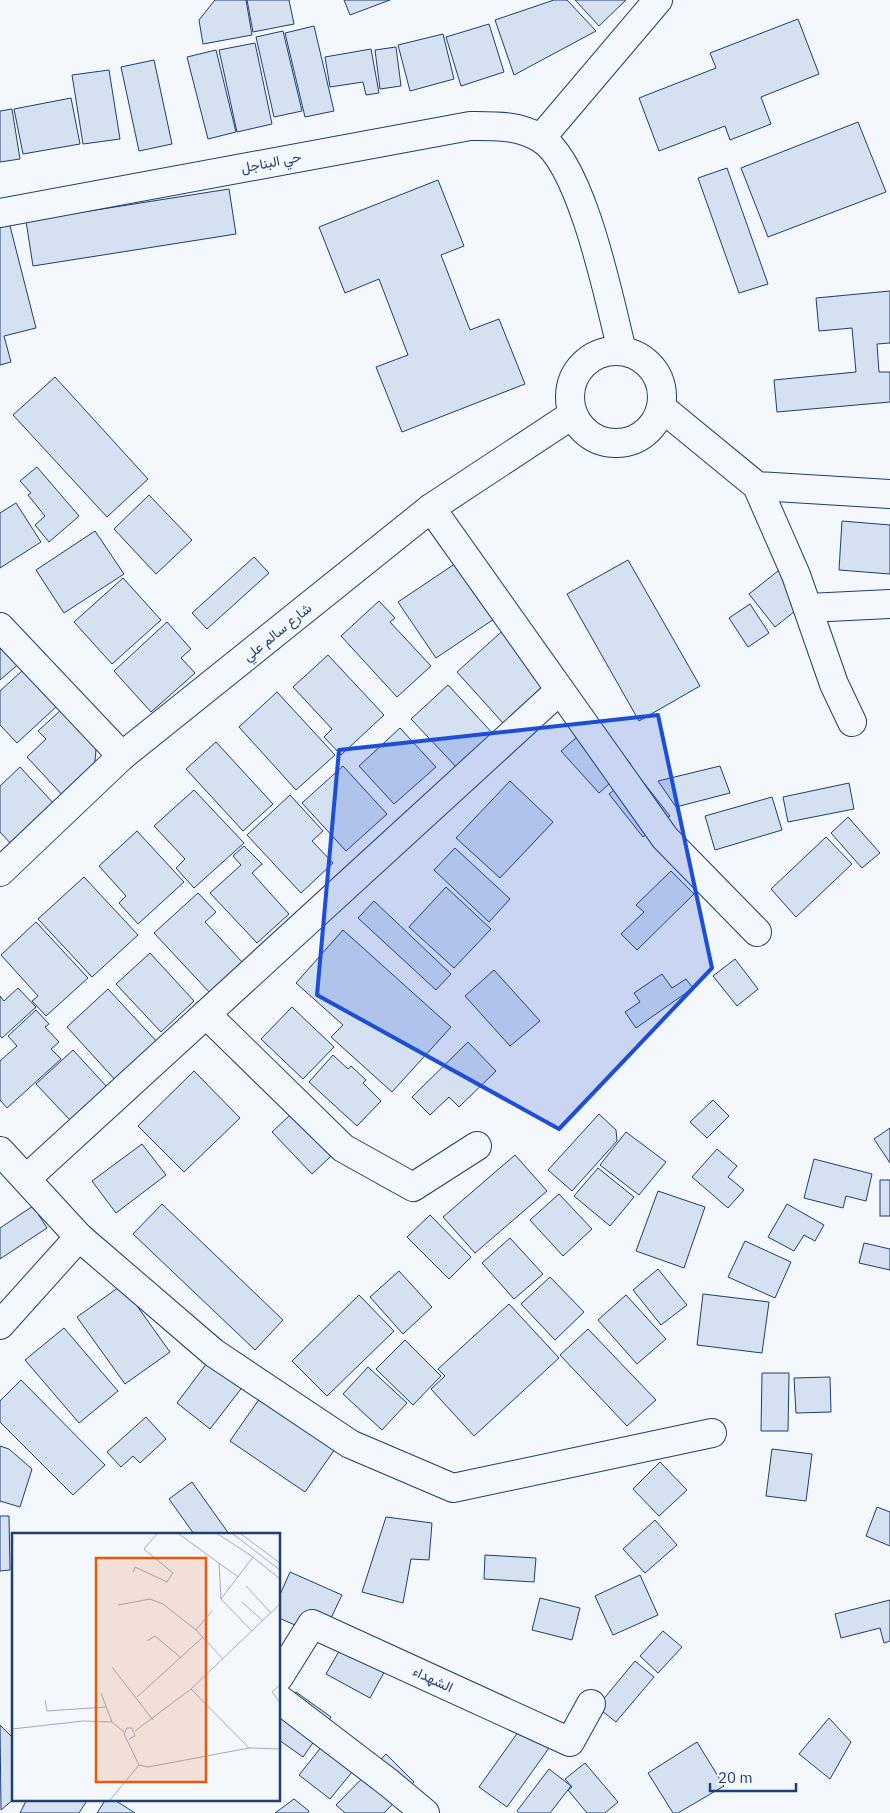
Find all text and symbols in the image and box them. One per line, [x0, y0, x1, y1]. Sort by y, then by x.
street label: حي البناجل [239, 147, 303, 180]
street label: شارع سالم علي [239, 599, 317, 668]
inset map [12, 1533, 280, 1800]
street label: الشهداء [410, 1662, 456, 1696]
scale bar [710, 1760, 796, 1792]
text: 20 m [718, 1768, 753, 1787]

